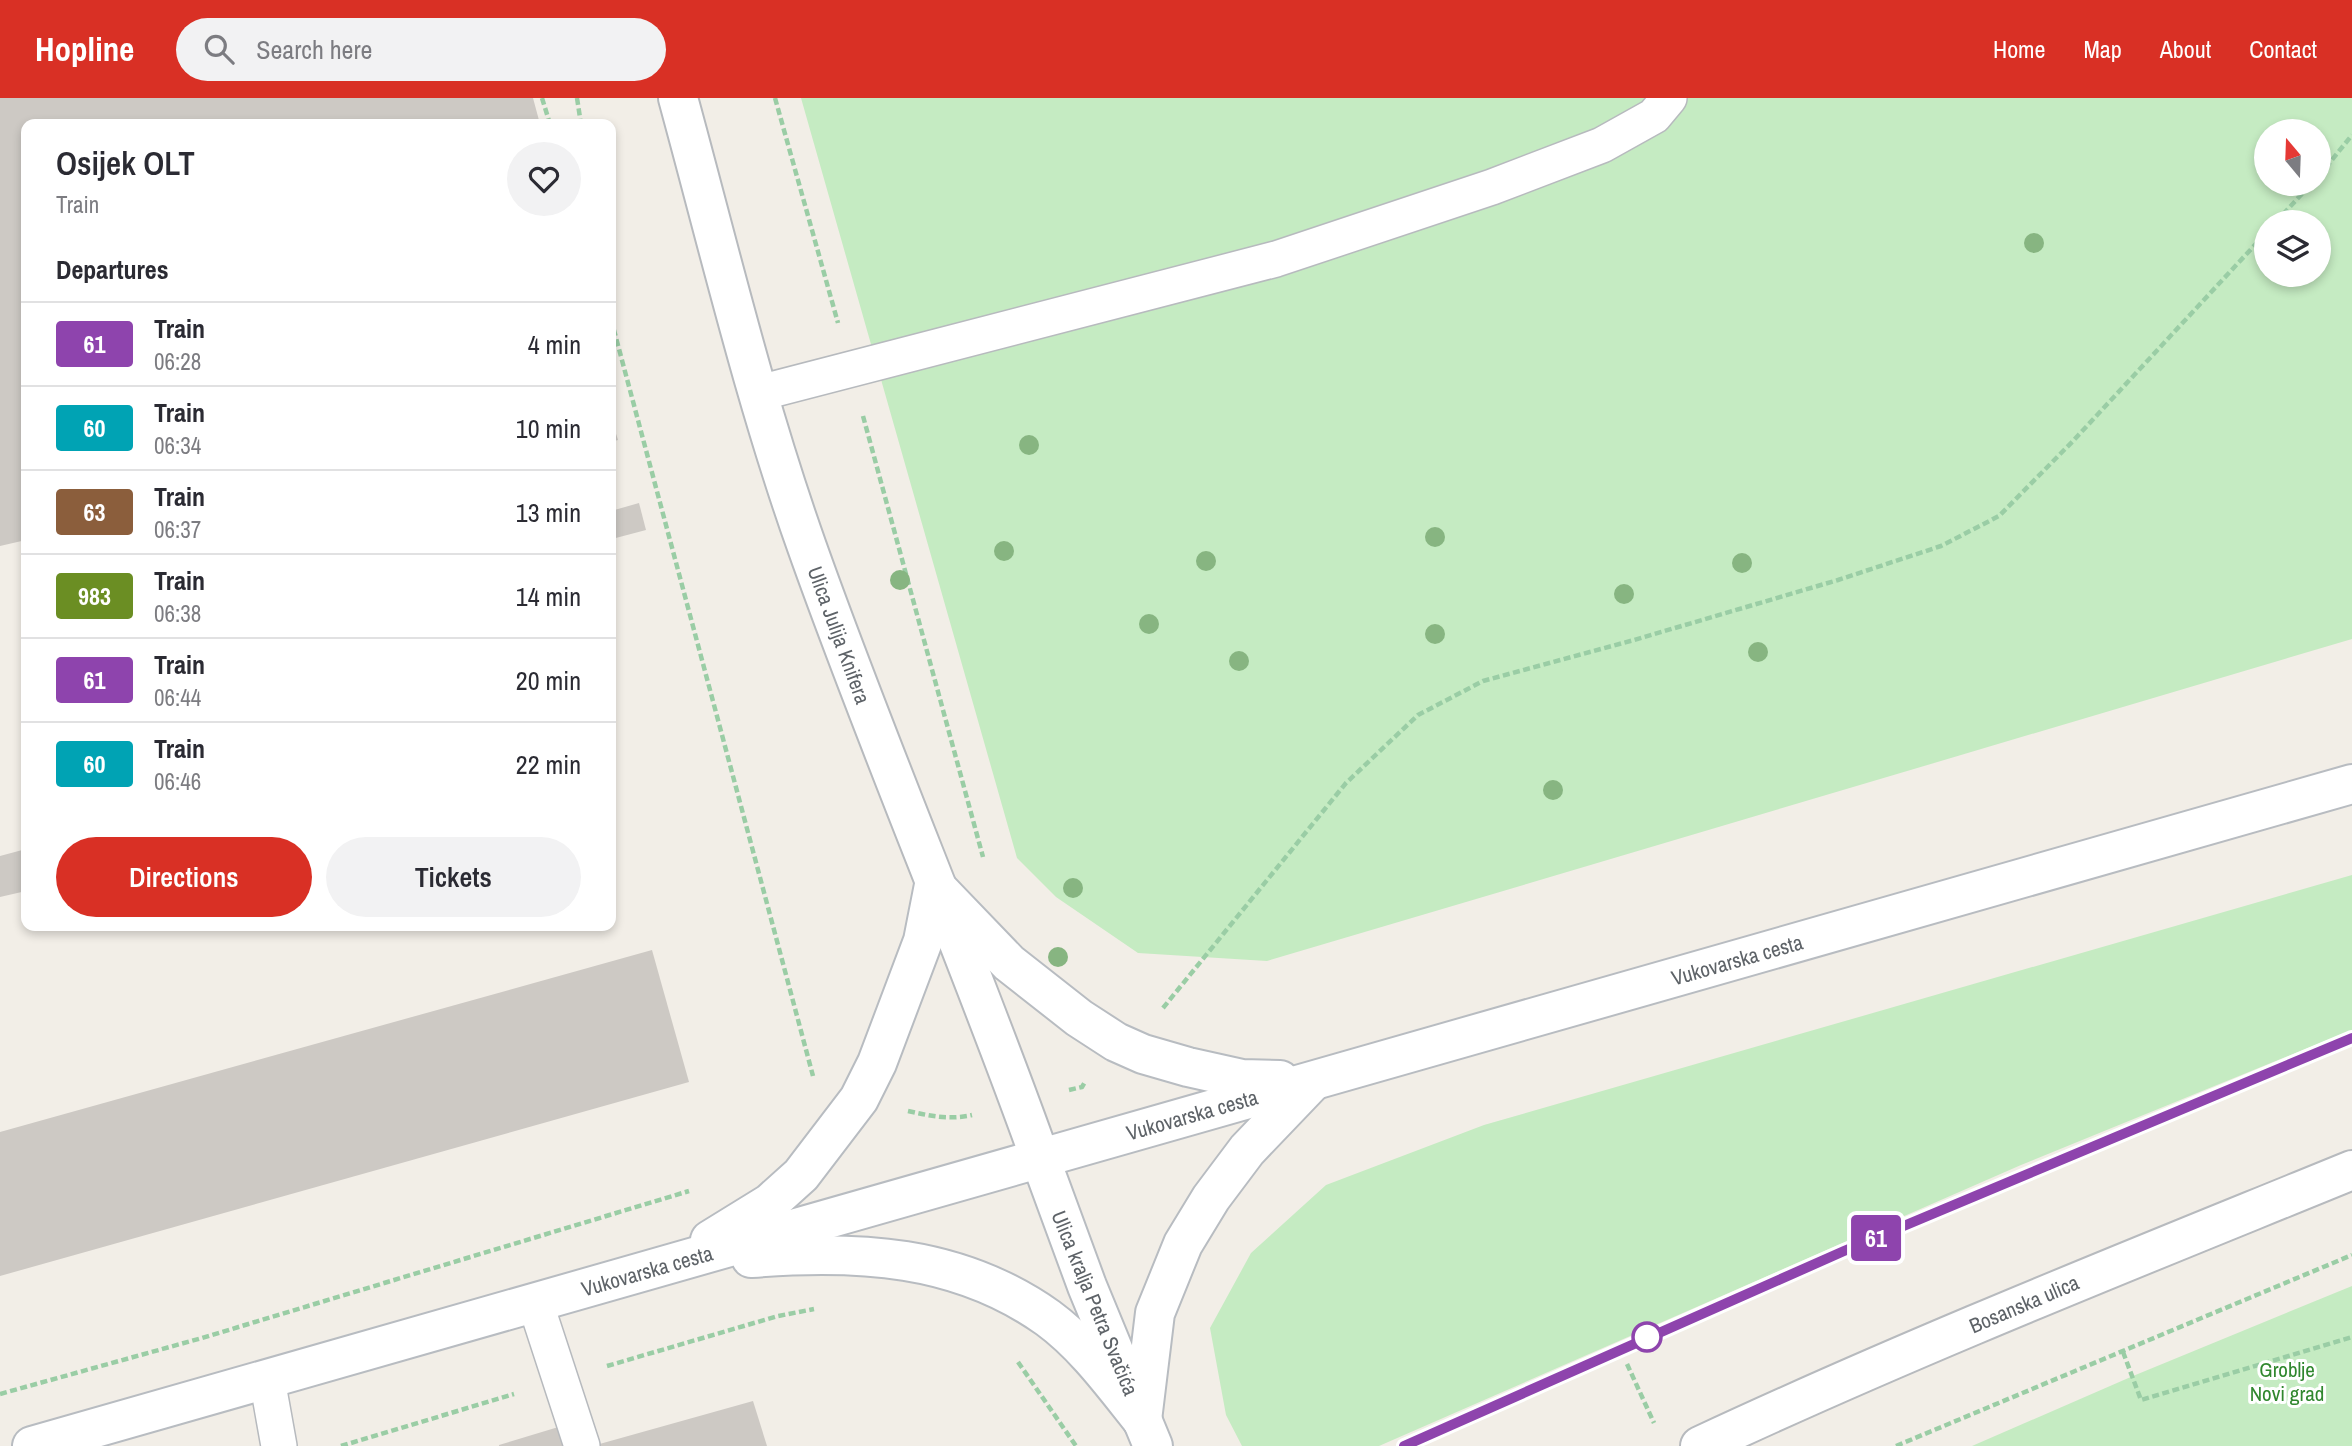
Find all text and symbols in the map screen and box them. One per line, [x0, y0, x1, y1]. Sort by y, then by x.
search box [176, 18, 666, 81]
text: Hopline [35, 27, 134, 71]
icon: search [200, 30, 238, 68]
text: Search here [256, 32, 372, 67]
text: Home [1993, 33, 2045, 65]
text: Map [2083, 33, 2122, 65]
text: About [2160, 33, 2211, 65]
text: Contact [2249, 33, 2317, 65]
north arrow [2254, 119, 2331, 196]
map controls [2254, 119, 2331, 287]
text: Osijek OLT [56, 141, 195, 185]
button: heart [507, 142, 581, 216]
text: Train [56, 189, 99, 220]
button: layers [2254, 210, 2331, 287]
text: Departures [56, 252, 169, 287]
text: Train [154, 311, 205, 346]
text: 4 min [528, 327, 581, 362]
text: 61 [84, 328, 105, 360]
text: 06:28 [154, 346, 201, 377]
text: Train [154, 395, 205, 430]
text: 10 min [516, 411, 581, 446]
text: 60 [84, 412, 105, 444]
text: 06:34 [154, 430, 201, 461]
text: Train [154, 479, 205, 514]
text: 13 min [516, 495, 581, 530]
text: 63 [84, 496, 105, 528]
text: 06:37 [154, 514, 201, 545]
street label: Ulica Julija Knifera [801, 562, 877, 708]
text: Train [154, 563, 205, 598]
text: 14 min [516, 579, 581, 614]
text: 983 [78, 580, 111, 612]
text: 06:38 [154, 598, 201, 629]
text: Train [154, 647, 205, 682]
text: 20 min [516, 663, 581, 698]
text: 61 [84, 664, 105, 696]
text: 06:44 [154, 682, 201, 713]
text: Train [154, 731, 205, 766]
text: 22 min [516, 747, 581, 782]
text: 60 [84, 748, 105, 780]
text: 06:46 [154, 766, 201, 797]
button: Directions [56, 837, 312, 917]
button: Tickets [326, 837, 581, 917]
street label: Vukovarska cesta [1668, 927, 1806, 993]
street label: Vukovarska cesta [1123, 1082, 1261, 1148]
street label: Ulica kralja Petra Svačića [1045, 1206, 1146, 1400]
line badge: 61 [1844, 1215, 1908, 1261]
text: 61 [1865, 1222, 1887, 1254]
street label: Vukovarska cesta [578, 1238, 716, 1304]
street label: Bosanska ulica [1965, 1268, 2084, 1340]
unlabelled marker [1632, 1322, 1662, 1352]
park label: Groblje Novi grad [2250, 1355, 2324, 1408]

